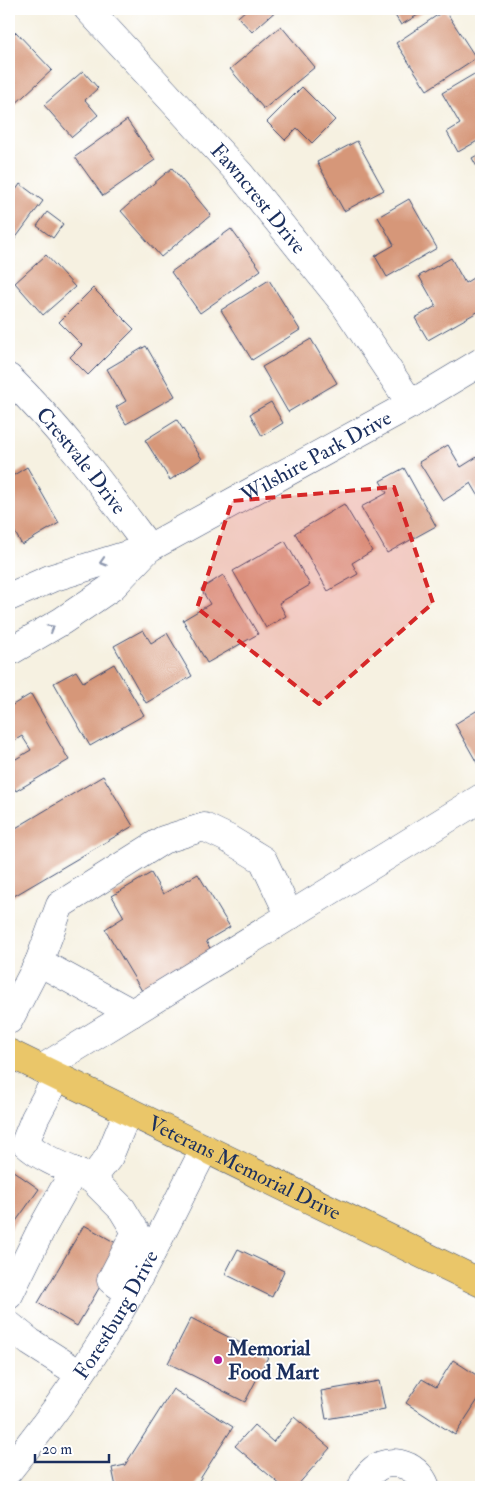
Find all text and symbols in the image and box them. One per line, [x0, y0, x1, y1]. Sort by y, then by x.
street label: Fawncrest Drive [205, 137, 313, 260]
street label: Crestvale Drive [30, 401, 133, 520]
street label: Wilshire Park Drive [235, 404, 396, 509]
one-way arrow [99, 557, 107, 567]
one-way arrow [46, 624, 55, 634]
street label: Veterans Memorial Drive [144, 1109, 346, 1226]
street label: Forestburg Drive [68, 1245, 164, 1384]
place label: Memorial Food Mart [227, 1335, 319, 1386]
marker: Memorial Food Mart [212, 1354, 224, 1366]
scale bar [35, 1431, 109, 1463]
text: 20 m [42, 1440, 72, 1459]

